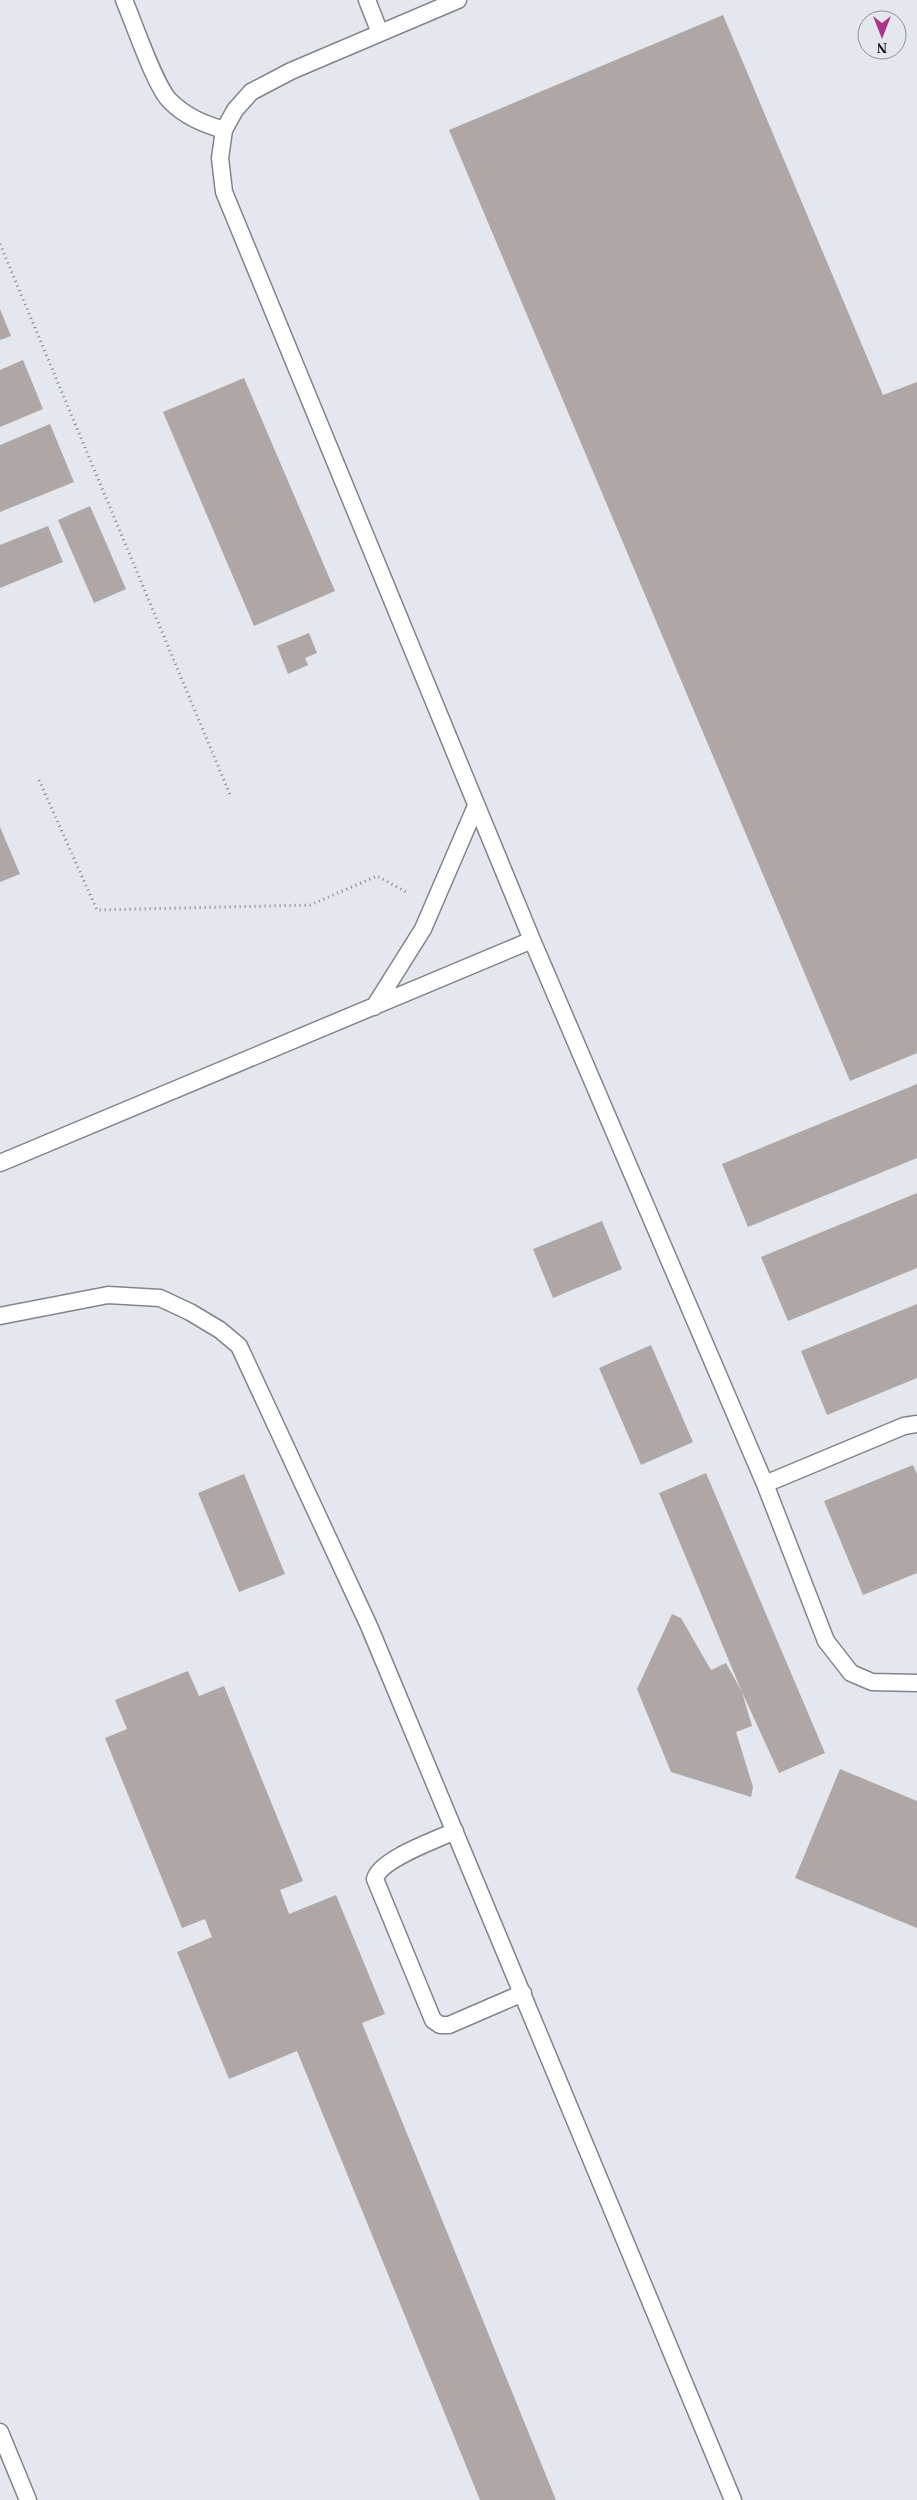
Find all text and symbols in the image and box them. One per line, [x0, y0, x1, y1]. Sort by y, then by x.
north arrow [857, 10, 907, 60]
text: N [877, 40, 887, 55]

